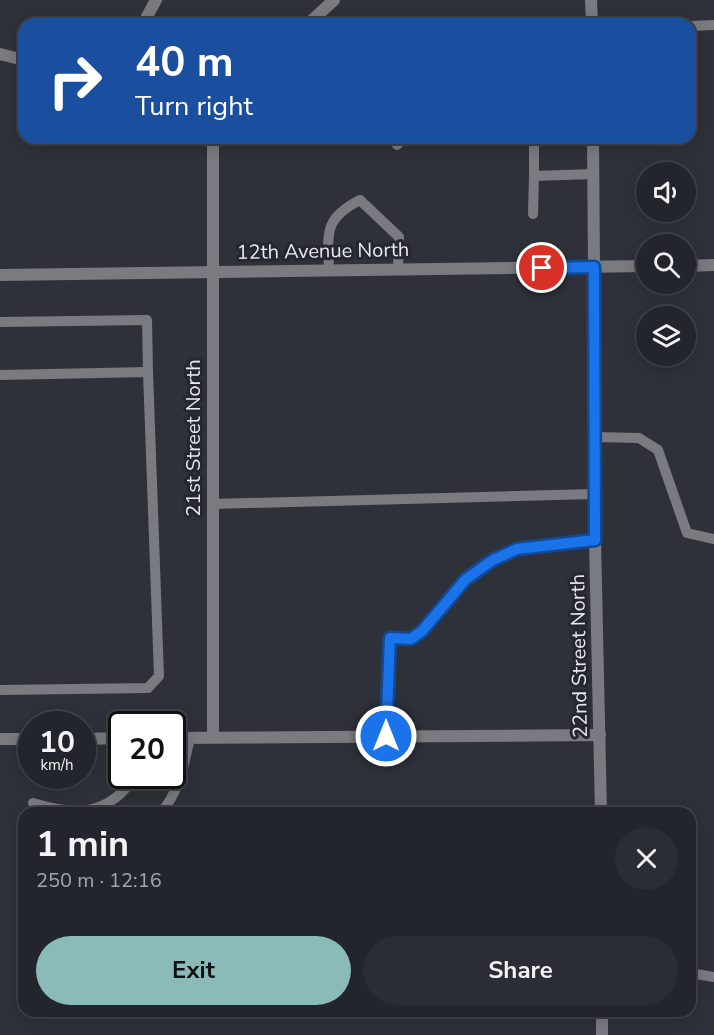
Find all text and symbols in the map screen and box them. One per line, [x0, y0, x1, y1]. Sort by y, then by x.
text: 40 m [135, 34, 234, 91]
icon: right [36, 42, 114, 120]
text: Turn right [135, 88, 253, 125]
map controls [636, 162, 696, 366]
button: sound [636, 162, 696, 222]
button: search [636, 234, 696, 294]
street label: 12th Avenue North [236, 236, 410, 266]
pin [516, 242, 567, 293]
icon: arrive [525, 251, 558, 284]
button: layers [636, 306, 696, 366]
street label: 21st Street North [180, 359, 207, 517]
street label: 22nd Street North [564, 574, 594, 738]
position arrow [354, 704, 418, 768]
speed limit sign: 20 [108, 711, 186, 789]
text: 10 [39, 722, 75, 763]
text: km/h [40, 755, 74, 775]
text: 1 min [36, 820, 129, 869]
button: close [615, 827, 678, 890]
text: 250 m · 12:16 [36, 867, 162, 894]
button: Exit [36, 936, 351, 1005]
button: Share [363, 936, 678, 1005]

